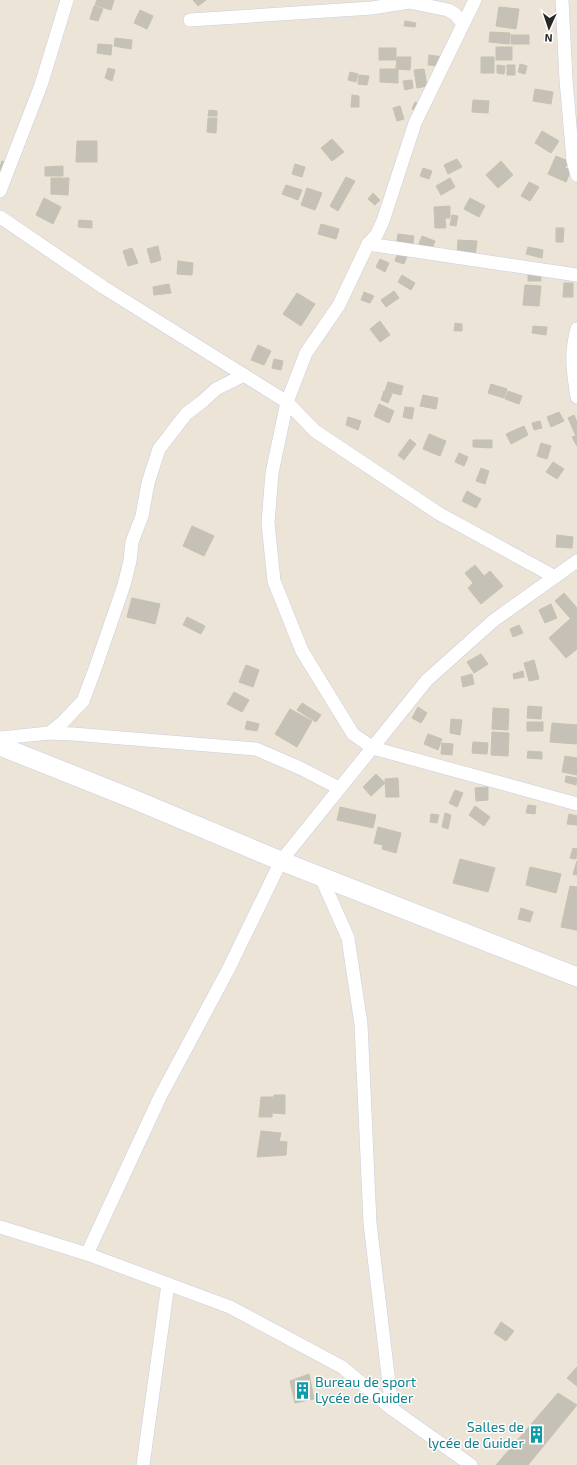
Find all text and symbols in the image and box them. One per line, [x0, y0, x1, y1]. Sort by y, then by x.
north arrow [529, 8, 569, 48]
text: N [544, 32, 553, 45]
place label: Bureau de sport Lycée de Guider [315, 1373, 416, 1406]
building icon: Bureau de sport Lycée de Guider [292, 1380, 312, 1400]
place label: Salles de lycée de Guider [428, 1418, 524, 1451]
building icon: Salles de lycée de Guider [527, 1425, 547, 1445]

